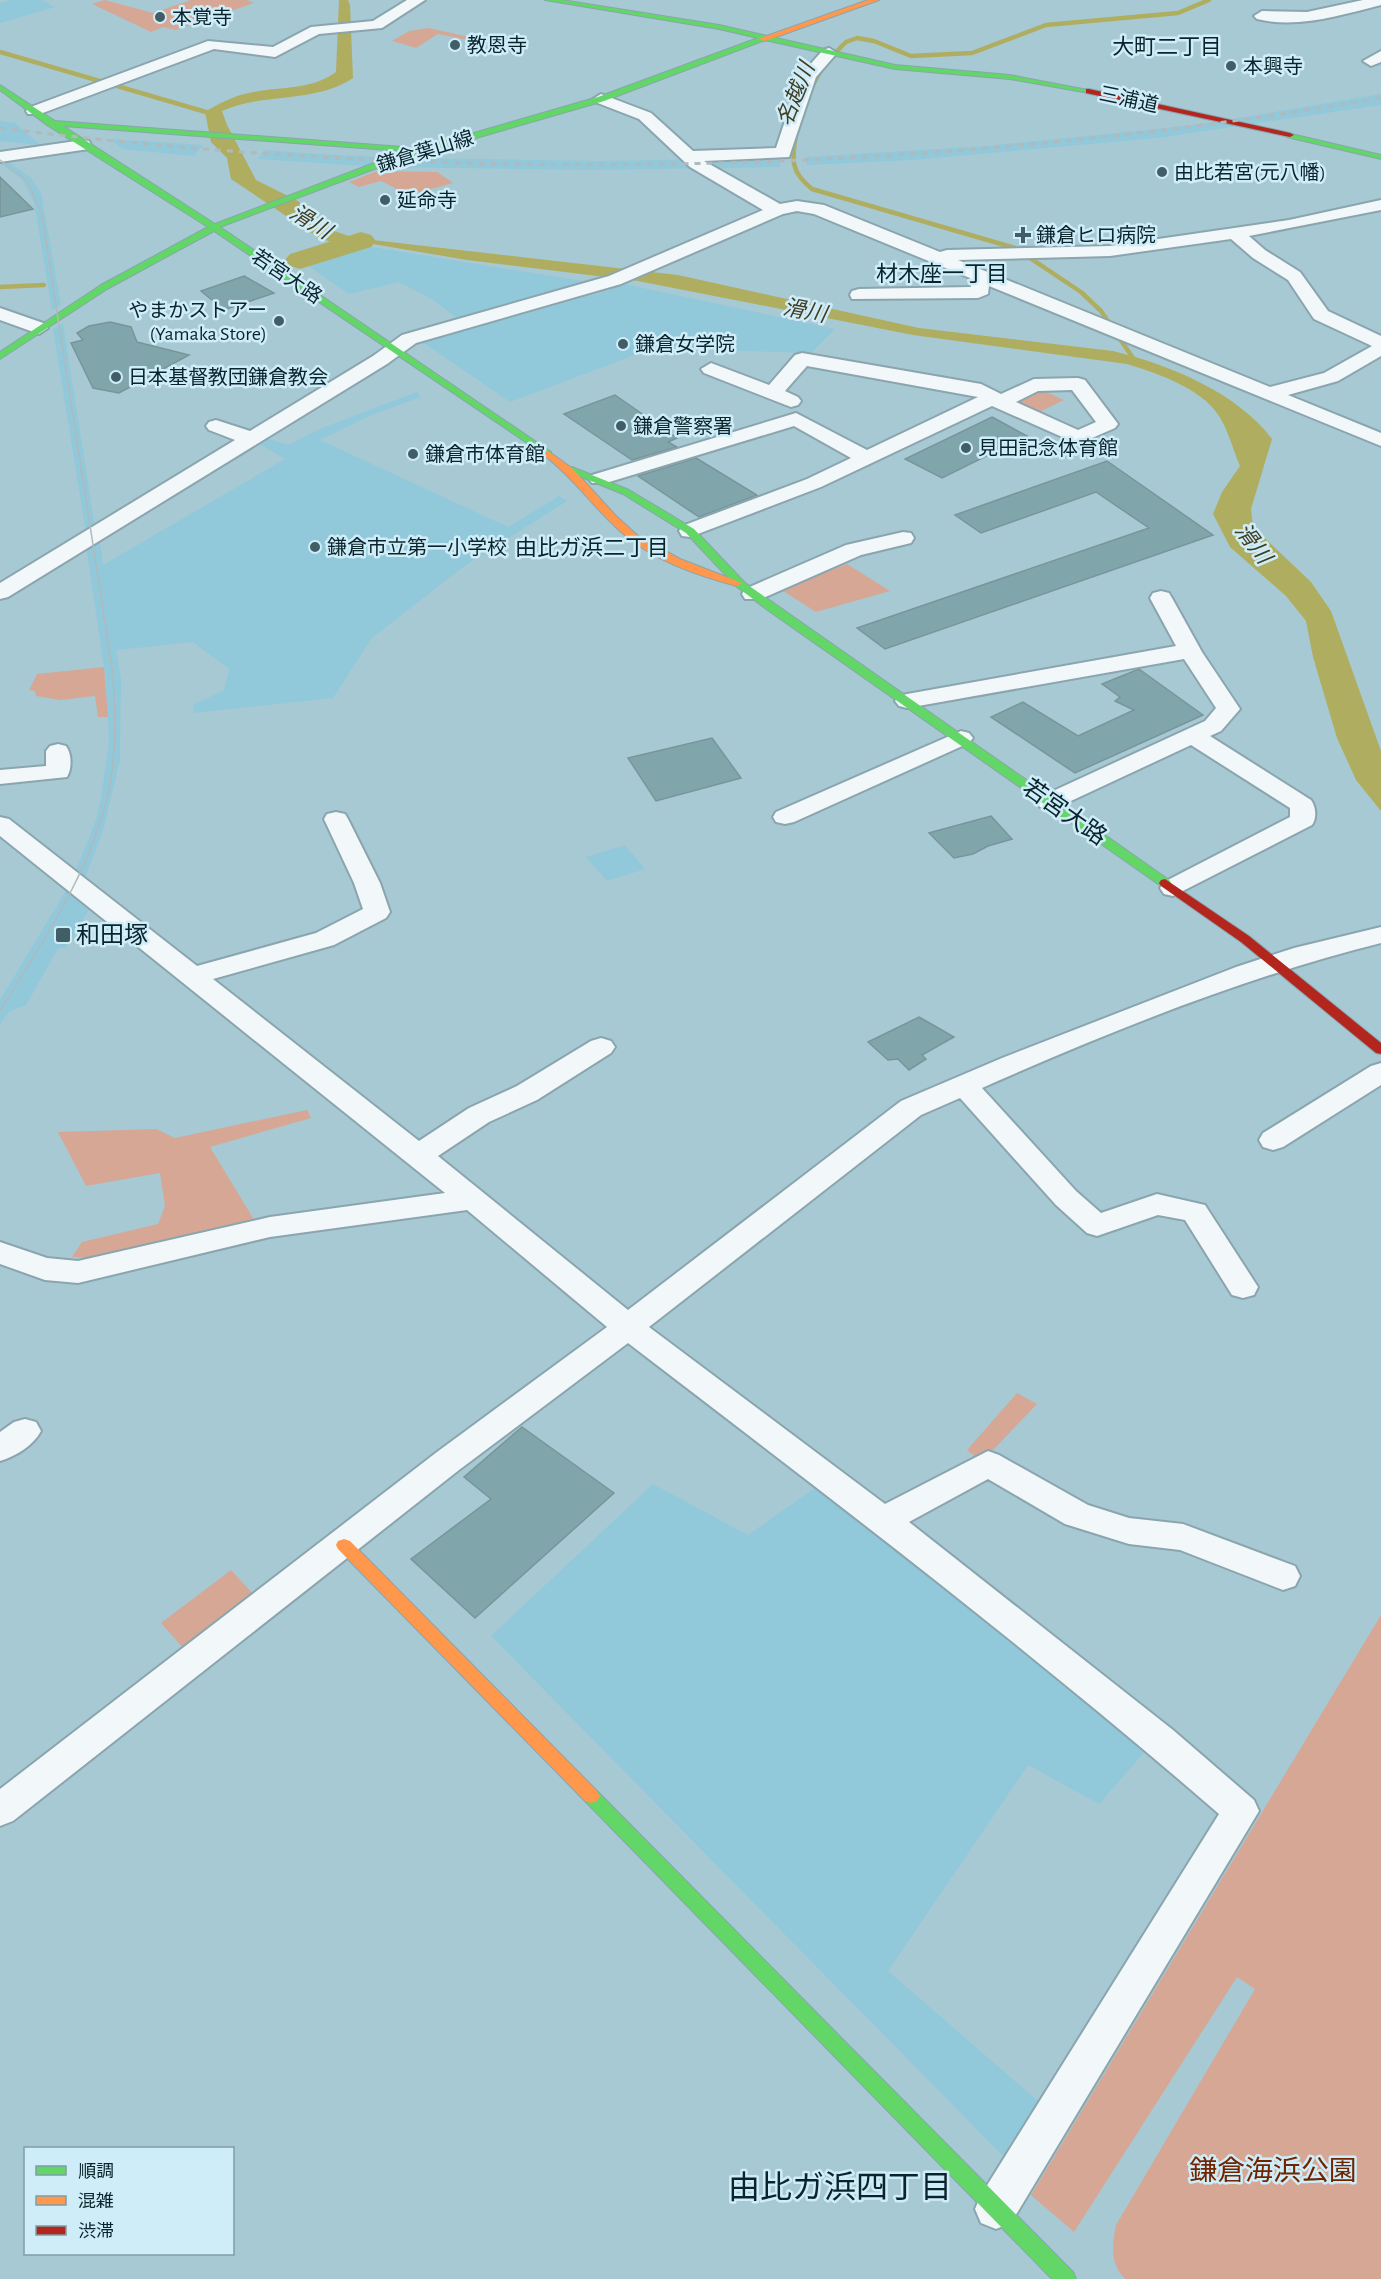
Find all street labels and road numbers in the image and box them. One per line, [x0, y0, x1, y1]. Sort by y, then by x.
street label: 三浦道 [1097, 83, 1160, 116]
street label: 鎌倉葉山線 [374, 126, 476, 176]
street label: 若宮大路 [248, 245, 326, 307]
street label: 若宮大路 [1018, 774, 1112, 850]

